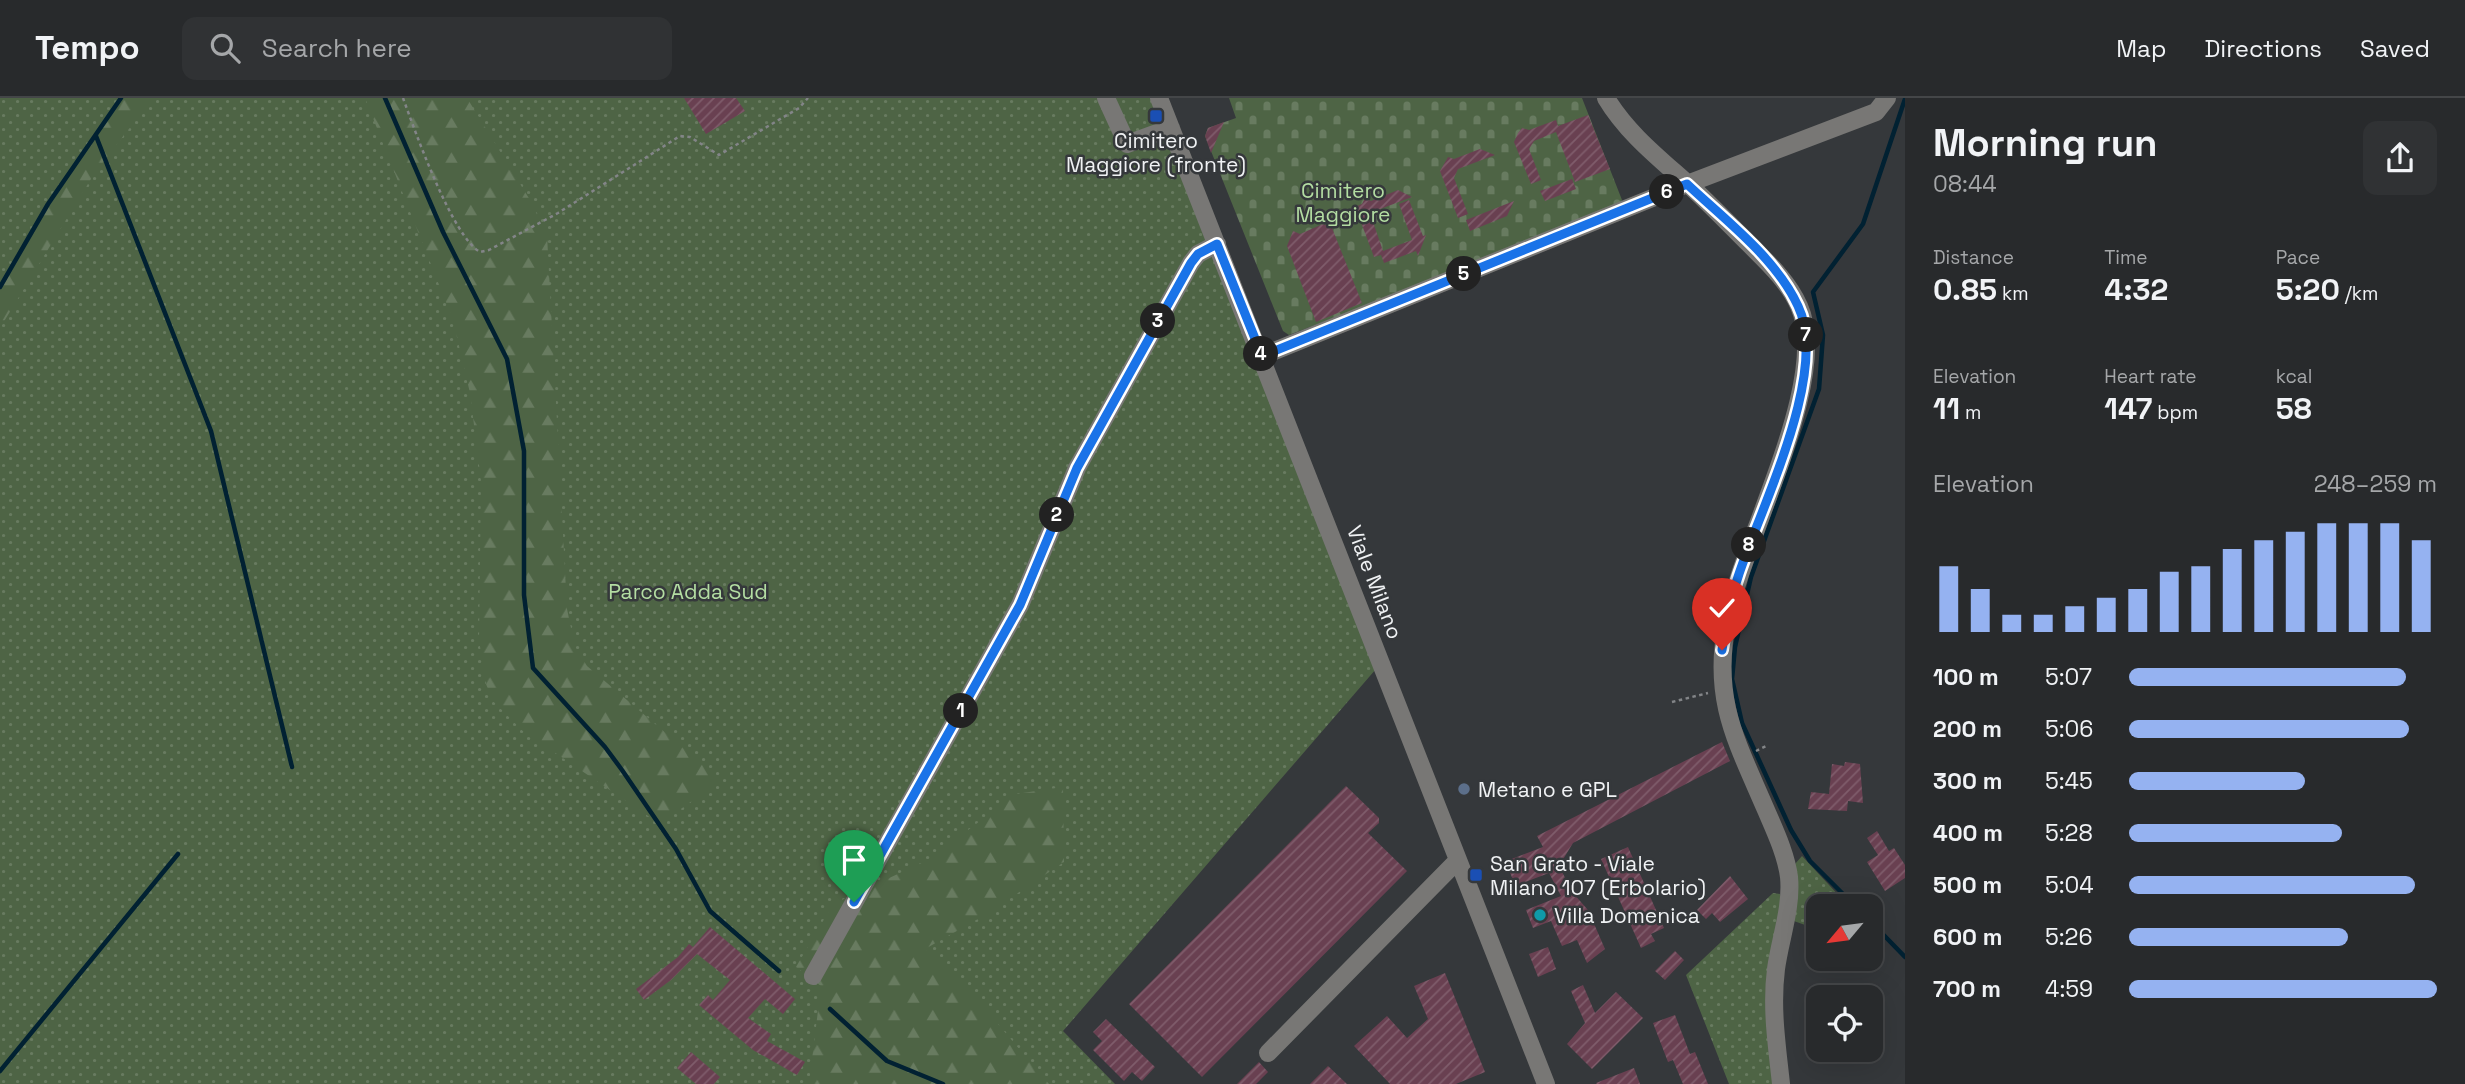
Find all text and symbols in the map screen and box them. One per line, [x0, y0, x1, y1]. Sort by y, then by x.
search box [182, 17, 672, 80]
text: Tempo [35, 27, 140, 69]
icon: search [206, 29, 244, 67]
text: Search here [262, 31, 412, 65]
text: Map [2116, 33, 2166, 64]
text: Directions [2204, 33, 2322, 64]
text: Saved [2360, 33, 2430, 64]
marker: Cimitero Maggiore (fronte) [1148, 108, 1164, 124]
text: Morning run [1933, 119, 2158, 167]
button: share [2363, 121, 2437, 195]
place label: Cimitero Maggiore (fronte) [1066, 127, 1246, 178]
text: 08:44 [1933, 169, 1997, 199]
pin: 6 [1650, 174, 1684, 210]
park label: Cimitero Maggiore [1295, 177, 1391, 228]
text: 6 [1661, 179, 1672, 204]
text: Distance [1933, 245, 2014, 270]
text: Time [2104, 245, 2148, 270]
text: Pace [2276, 245, 2320, 270]
pin: 5 [1446, 256, 1482, 292]
text: 5 [1458, 261, 1469, 286]
text: 0.85 [1933, 270, 1997, 309]
text: 4:32 [2104, 270, 2168, 309]
text: 5:20 [2276, 270, 2340, 309]
text: km [1997, 281, 2028, 306]
text: /km [2340, 281, 2378, 306]
pin: 3 [1140, 304, 1176, 339]
text: 3 [1152, 308, 1163, 333]
pin: 7 [1788, 317, 1824, 352]
text: 7 [1800, 322, 1811, 347]
pin: 4 [1244, 336, 1278, 372]
text: 4 [1254, 341, 1267, 366]
text: Elevation [1933, 364, 2016, 389]
text: Heart rate [2104, 364, 2197, 389]
text: kcal [2276, 364, 2312, 389]
text: 11 [1933, 389, 1960, 428]
text: 147 [2104, 389, 2152, 428]
text: 58 [2276, 389, 2312, 428]
text: m [1960, 400, 1981, 425]
text: bpm [2152, 400, 2198, 425]
text: Elevation [1933, 469, 2034, 499]
text: 248–259 m [2314, 469, 2437, 499]
pin: 2 [1040, 498, 1074, 532]
text: 2 [1051, 502, 1062, 527]
street label: Viale Milano [1341, 521, 1409, 643]
pin: 8 [1732, 528, 1766, 562]
text: 8 [1743, 532, 1754, 557]
park label: Parco Adda Sud [608, 578, 768, 605]
pin [1692, 578, 1752, 650]
icon: check [1703, 589, 1741, 627]
text: 100 m [1933, 662, 1999, 692]
text: 5:07 [2045, 662, 2092, 692]
pin: 1 [944, 694, 978, 728]
text: 1 [956, 698, 965, 723]
text: 200 m [1933, 714, 2002, 744]
text: 5:06 [2045, 714, 2093, 744]
text: 300 m [1933, 766, 2002, 796]
text: 5:45 [2045, 766, 2093, 796]
place label: Metano e GPL [1478, 776, 1617, 803]
marker: Metano e GPL [1456, 781, 1472, 797]
text: 400 m [1933, 818, 2003, 848]
text: 5:28 [2045, 818, 2093, 848]
pin [824, 830, 884, 902]
icon: arrive [835, 841, 873, 879]
place label: San Grato - Viale Milano 107 (Erbolario) [1490, 850, 1706, 901]
marker: San Grato - Viale Milano 107 (Erbolario) [1468, 867, 1484, 883]
text: 500 m [1933, 870, 2002, 900]
text: 5:04 [2045, 870, 2094, 900]
north arrow [1806, 894, 1883, 971]
map controls [1806, 894, 1883, 1062]
place label: Villa Domenica [1554, 902, 1700, 929]
marker: Villa Domenica [1532, 907, 1548, 923]
text: 600 m [1933, 922, 2003, 952]
text: 5:26 [2045, 922, 2093, 952]
text: 700 m [1933, 974, 2001, 1004]
text: 4:59 [2045, 974, 2093, 1004]
button: locate [1806, 985, 1883, 1062]

